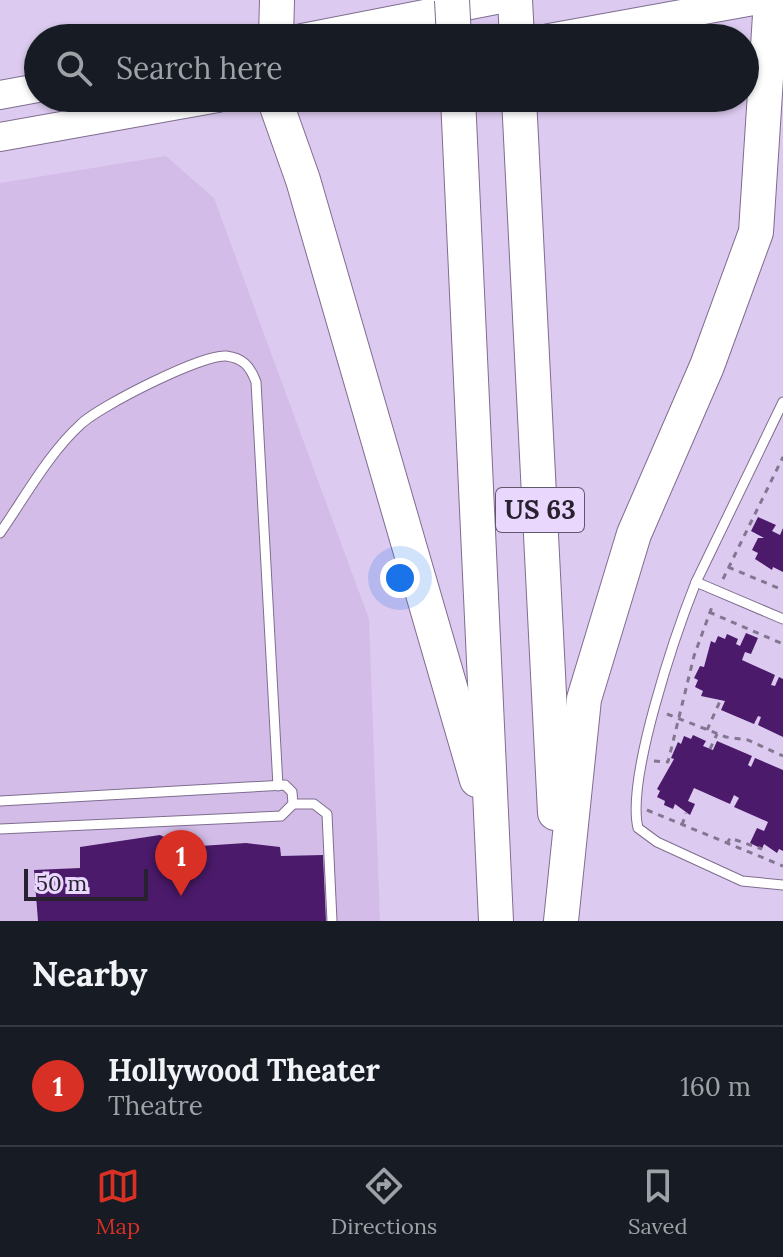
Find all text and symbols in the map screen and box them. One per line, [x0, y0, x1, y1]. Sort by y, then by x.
search box [24, 24, 759, 112]
icon: search [52, 46, 96, 90]
text: Search here [116, 49, 283, 87]
road number: US 63 [496, 488, 584, 532]
your location [380, 558, 420, 598]
pin: 1 [155, 830, 207, 896]
scale bar [24, 865, 148, 901]
text: 50 m [36, 869, 87, 897]
text: Nearby [32, 952, 148, 995]
text: Hollywood Theater [108, 1051, 380, 1089]
text: 1 [53, 1070, 63, 1103]
text: 160 m [680, 1070, 751, 1103]
text: Theatre [108, 1089, 203, 1122]
tab: Map [95, 1164, 140, 1240]
tab: Directions [331, 1164, 437, 1240]
tab: Saved [628, 1164, 688, 1240]

